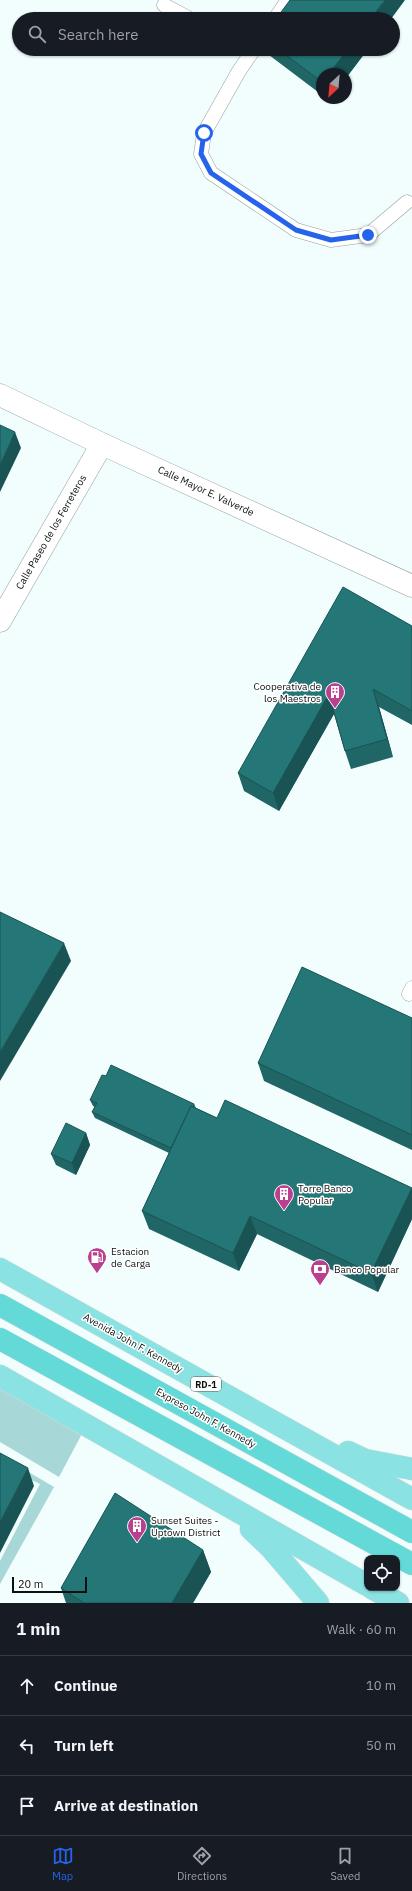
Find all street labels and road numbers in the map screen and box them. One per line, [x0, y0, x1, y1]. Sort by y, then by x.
street label: Calle Mayor E. Valverde [156, 463, 257, 519]
street label: Calle Paseo de los Ferreteros [13, 472, 89, 592]
street label: Avenida John F. Kennedy [81, 1310, 185, 1376]
road number: RD-1 [191, 1377, 221, 1391]
street label: Expreso John F. Kennedy [154, 1385, 258, 1451]

